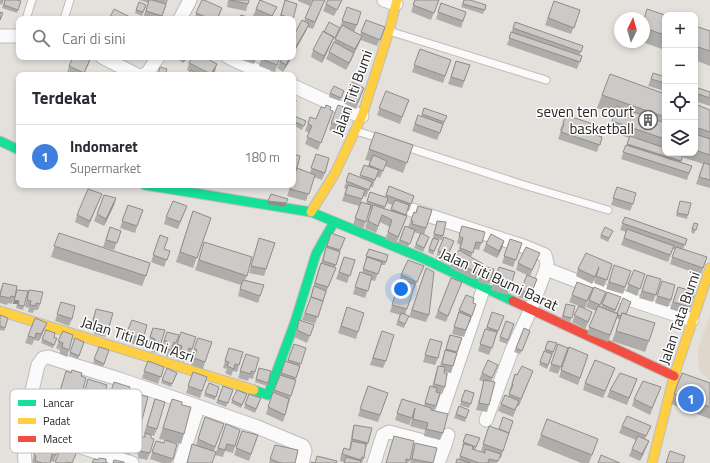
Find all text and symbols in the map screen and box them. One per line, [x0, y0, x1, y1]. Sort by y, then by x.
north arrow [614, 12, 650, 48]
map controls [662, 12, 698, 156]
button: + [662, 12, 698, 48]
search box [16, 16, 296, 60]
icon: search [30, 27, 52, 49]
text: Cari di sini [62, 27, 126, 50]
street label: Jalan Titi Bumi [326, 47, 378, 139]
button: − [662, 48, 698, 84]
button: locate [662, 84, 698, 120]
text: Terdekat [32, 85, 96, 111]
place label: seven ten court basketball [537, 100, 635, 140]
building icon: seven ten court basketball [637, 109, 659, 131]
button: layers [662, 120, 698, 156]
text: Indomaret [70, 135, 138, 158]
text: 1 [41, 147, 49, 167]
text: 180 m [244, 147, 280, 167]
text: Supermarket [70, 158, 141, 178]
street label: Jalan Titi Bumi Barat [436, 241, 563, 317]
street label: Jalan Tata Bumi [652, 268, 706, 368]
your location [391, 279, 411, 299]
street label: Jalan Titi Bumi Asri [78, 310, 198, 368]
pin: 1 [678, 384, 704, 414]
legend [10, 389, 142, 453]
text: Lancar [43, 395, 74, 411]
text: Padat [43, 413, 70, 429]
text: Macet [43, 431, 72, 447]

